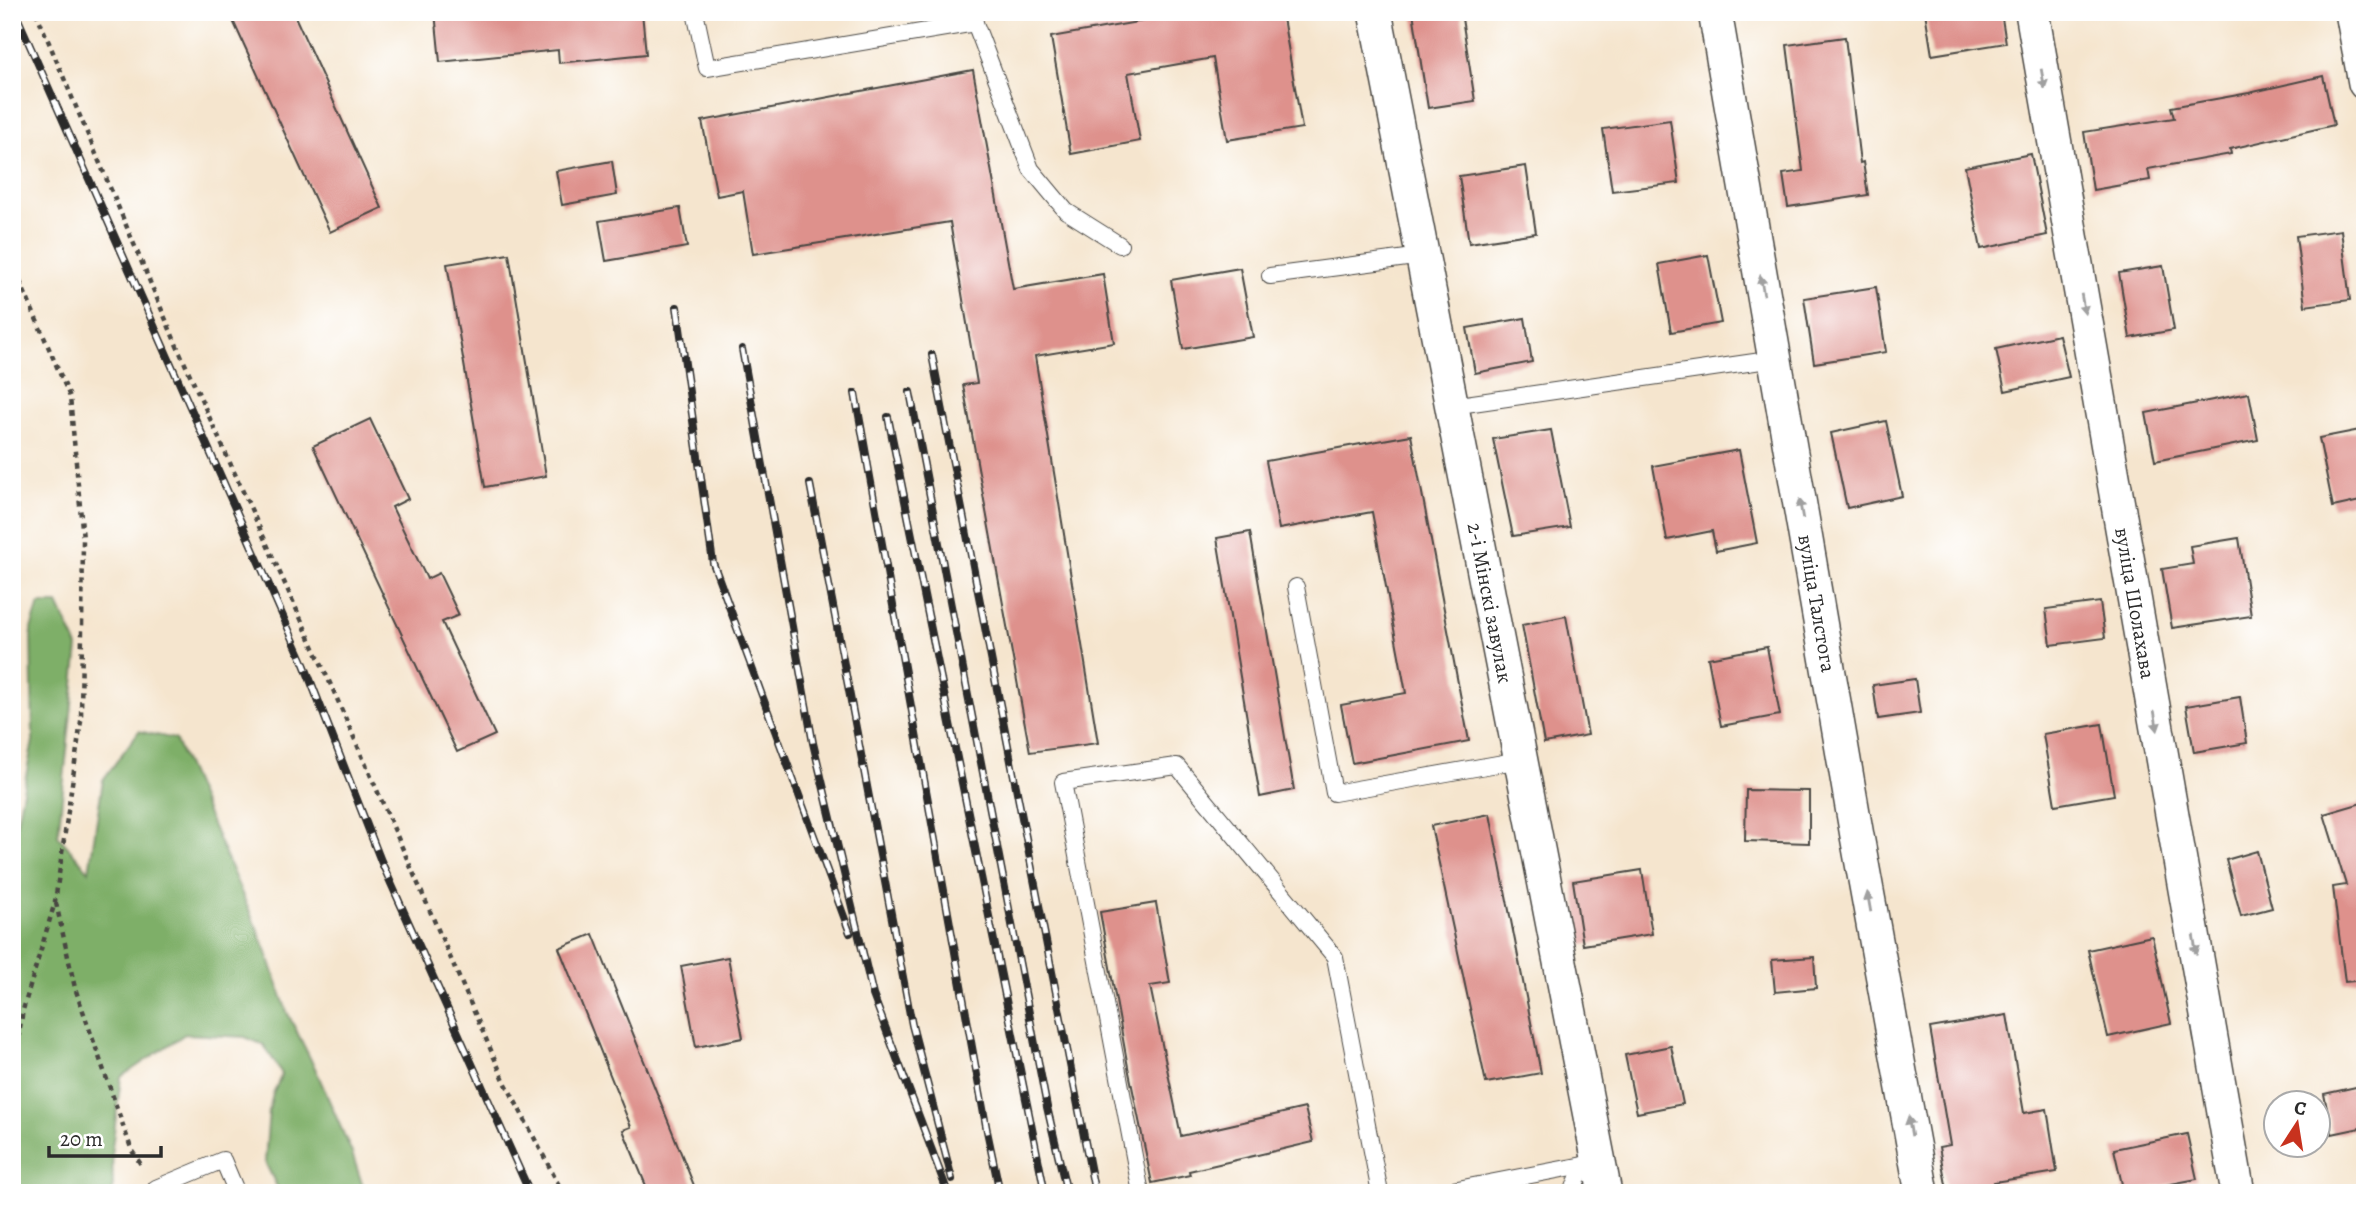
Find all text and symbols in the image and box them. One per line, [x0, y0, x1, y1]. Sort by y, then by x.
one-way arrow [2038, 69, 2049, 91]
one-way arrow [1756, 273, 1767, 295]
one-way arrow [2078, 293, 2089, 315]
one-way arrow [1795, 498, 1806, 520]
street label: 2-і Мінскі завулак [1461, 520, 1519, 686]
street label: вуліца Шолахава [2108, 525, 2162, 681]
street label: вуліца Талстога [1791, 532, 1843, 675]
one-way arrow [2151, 710, 2162, 732]
one-way arrow [1863, 891, 1874, 913]
one-way arrow [2190, 934, 2201, 956]
north arrow [2262, 1090, 2332, 1160]
text: С [2292, 1094, 2309, 1122]
scale bar [49, 1114, 161, 1158]
one-way arrow [1904, 1115, 1915, 1137]
text: 20 m [60, 1125, 103, 1153]

